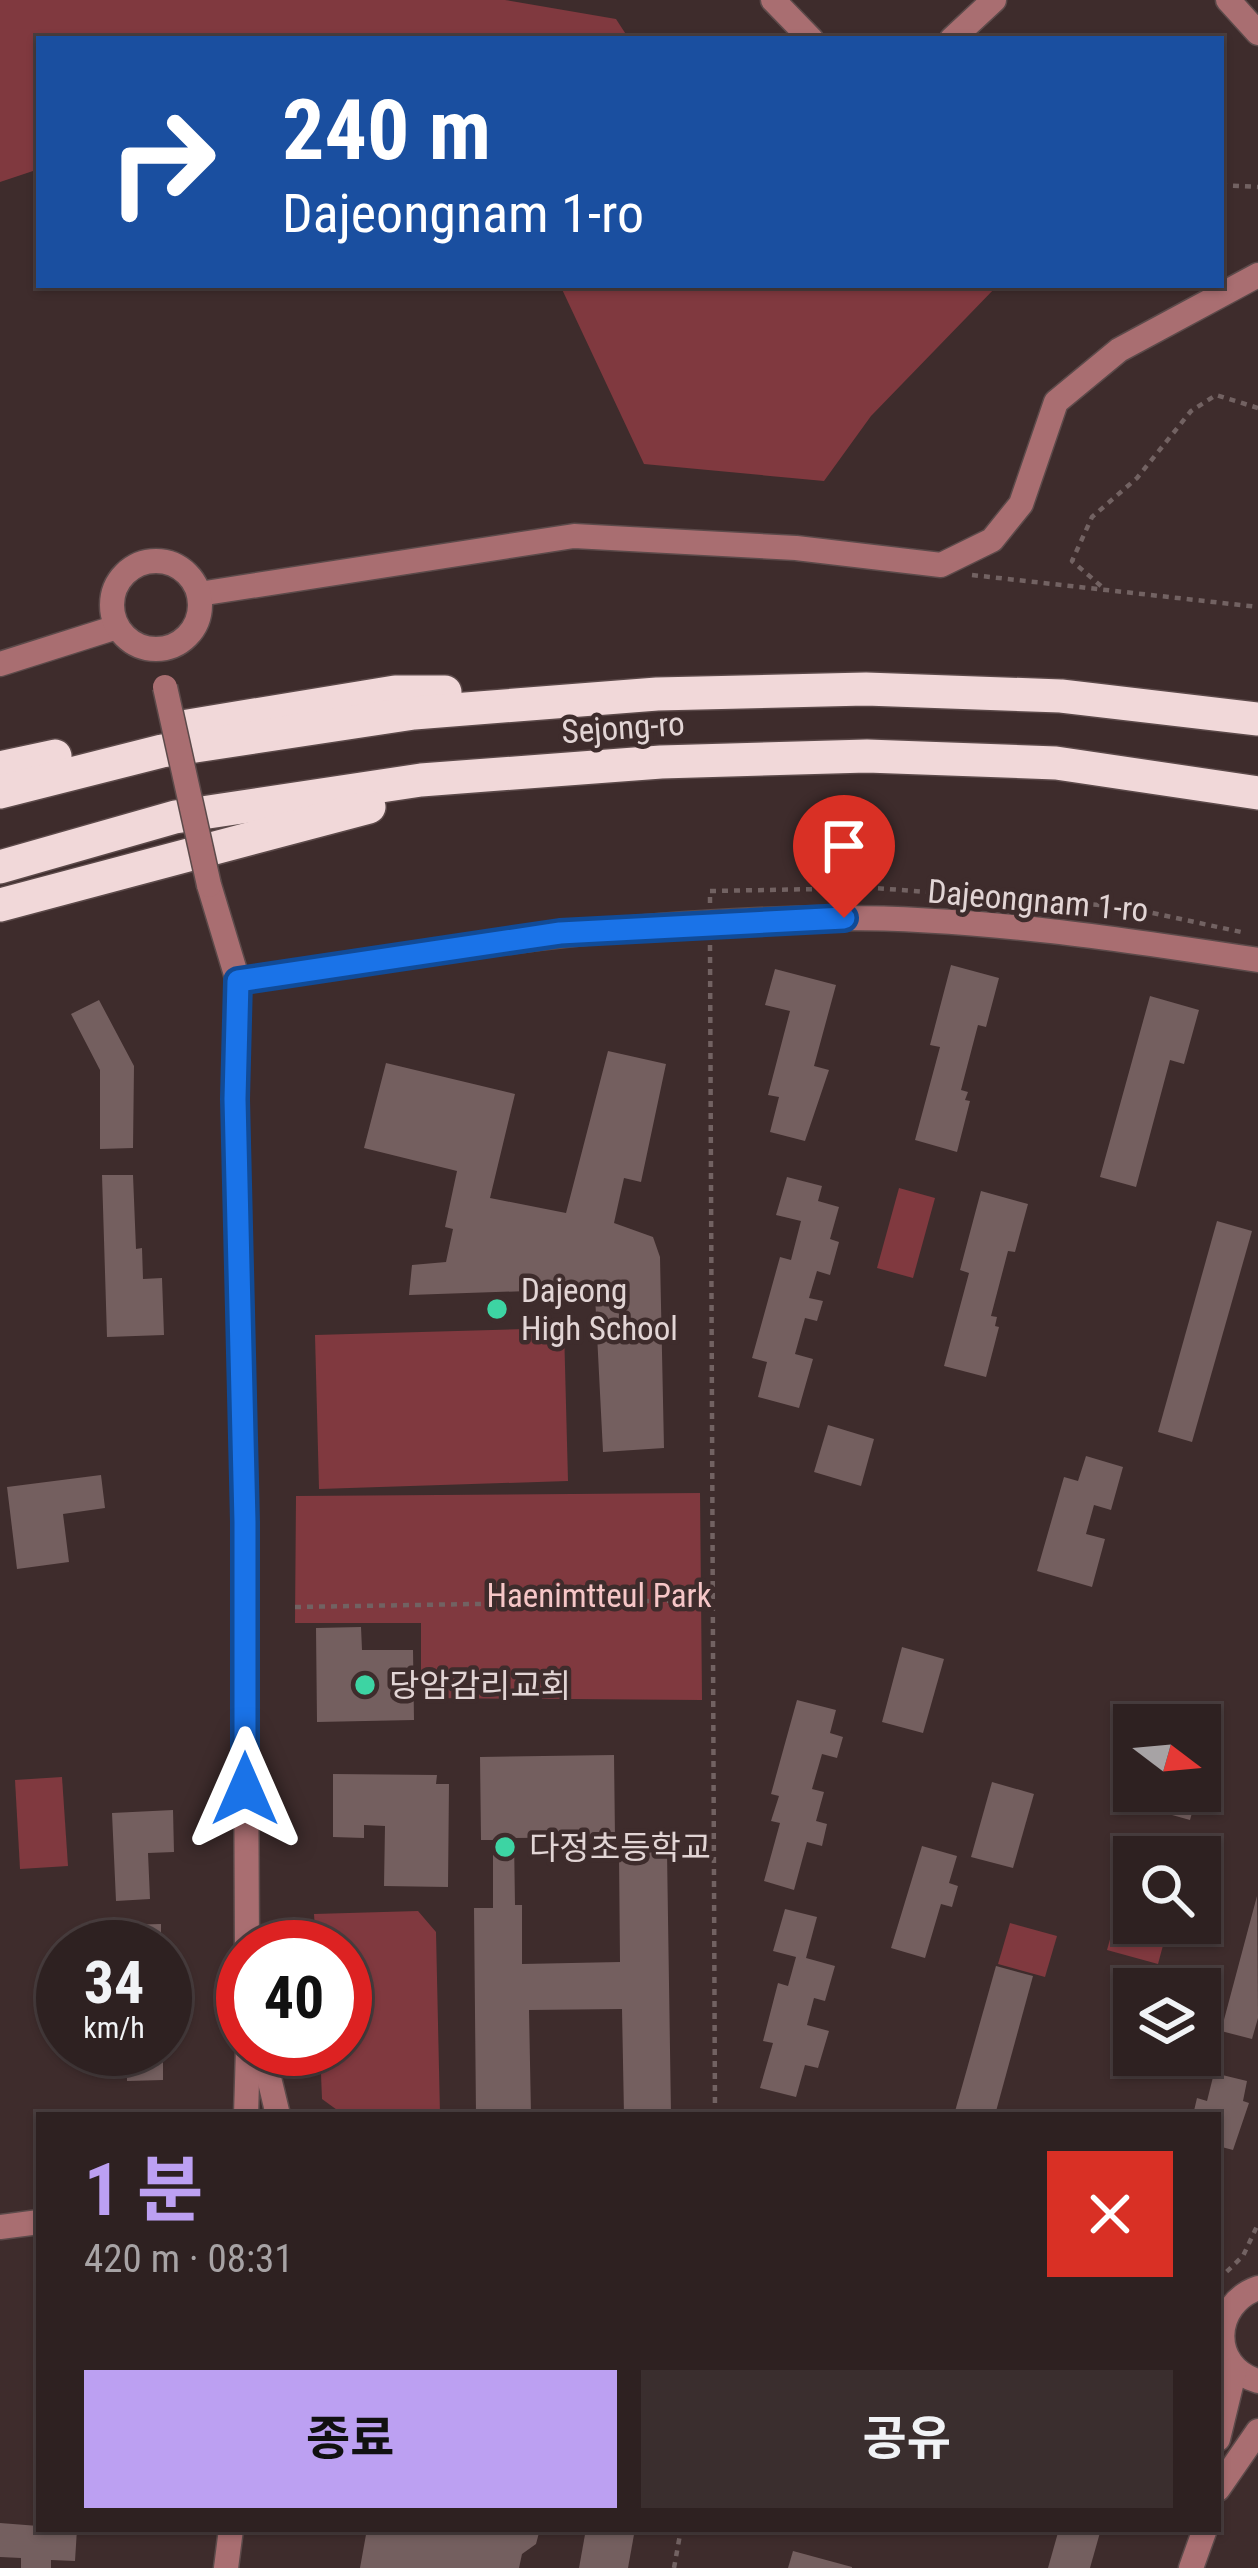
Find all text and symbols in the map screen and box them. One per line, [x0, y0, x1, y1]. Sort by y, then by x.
text: 240 m [282, 81, 491, 180]
icon: right [84, 84, 240, 240]
text: Dajeongnam 1-ro [282, 182, 644, 245]
street label: Sejong-ro [560, 704, 686, 751]
pin [793, 795, 895, 918]
icon: arrive [811, 813, 877, 879]
street label: Dajeongnam 1-ro [926, 871, 1150, 930]
place label: Dajeong High School [521, 1271, 678, 1348]
marker: Dajeong High School [484, 1296, 510, 1322]
park label: Haenimtteul Park [486, 1576, 712, 1615]
place label: 당암감리교회 [389, 1666, 571, 1705]
marker: 당암감리교회 [352, 1672, 378, 1698]
north arrow [1113, 1704, 1221, 1812]
map controls [1113, 1704, 1221, 2076]
position arrow [182, 1726, 308, 1852]
place label: 다정초등학교 [529, 1828, 711, 1867]
marker: 다정초등학교 [492, 1834, 518, 1860]
button: search [1113, 1836, 1221, 1944]
speed limit sign: 40 [216, 1920, 372, 2076]
text: 34 [84, 1947, 144, 2018]
button: layers [1113, 1968, 1221, 2076]
text: km/h [83, 2010, 145, 2045]
text: 1 분 [84, 2148, 203, 2233]
button: close [1047, 2151, 1173, 2277]
text: 420 m · 08:31 [84, 2236, 294, 2282]
button: 종료 [84, 2370, 617, 2508]
button: 공유 [641, 2370, 1173, 2508]

